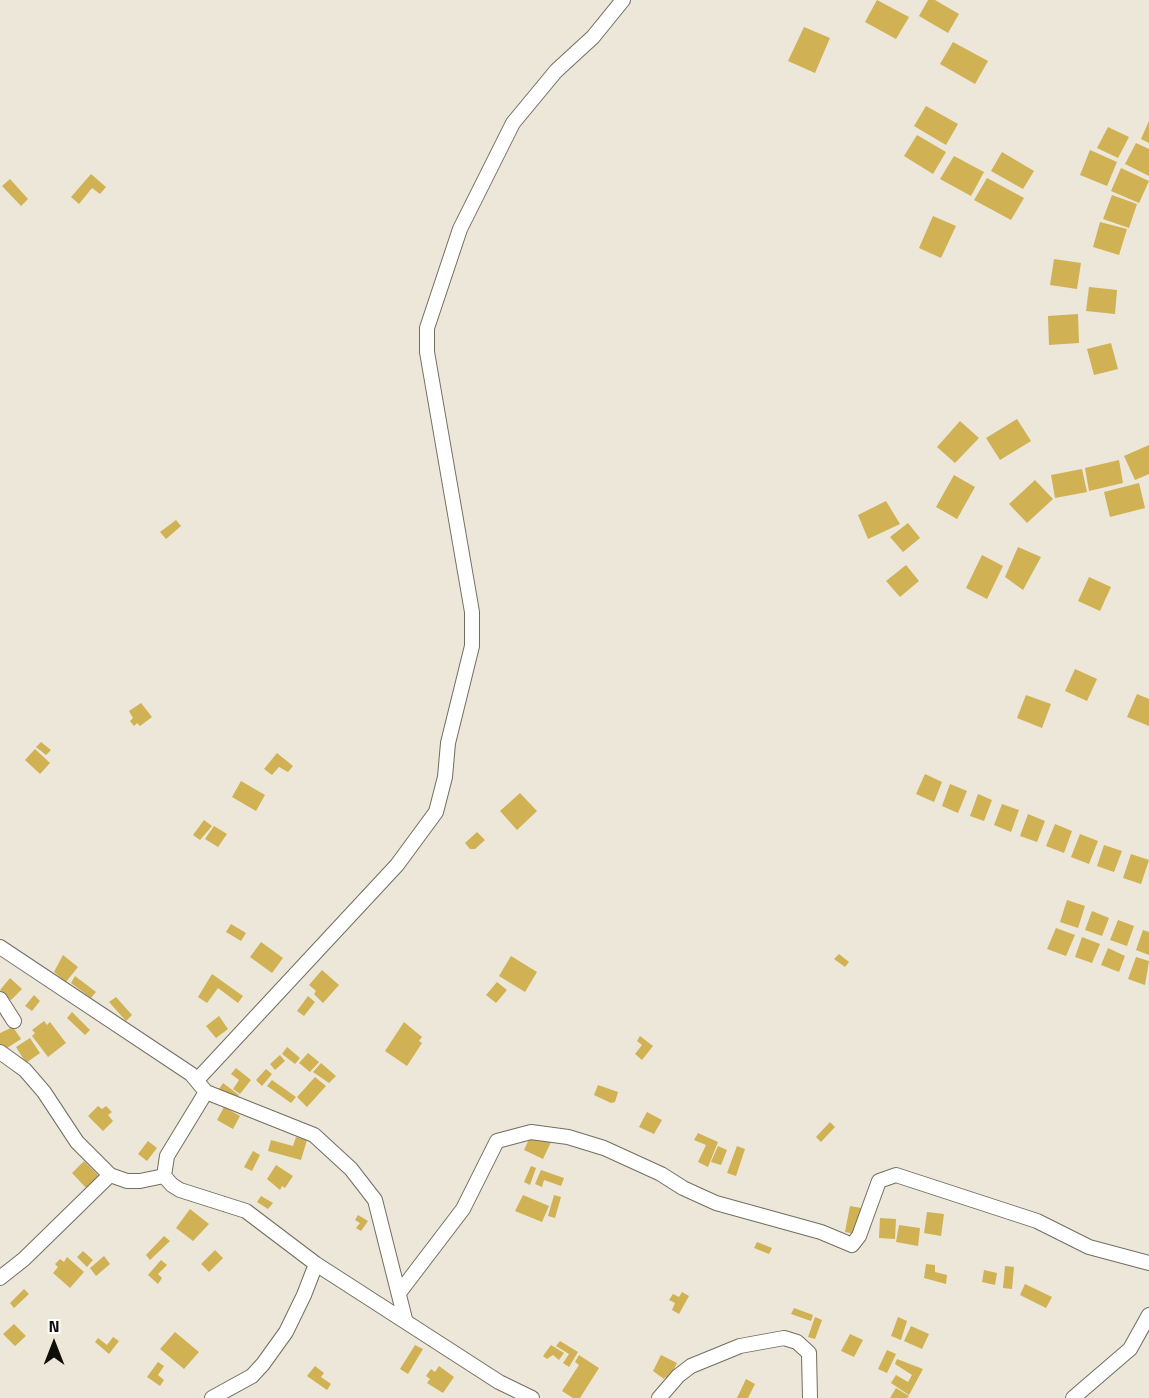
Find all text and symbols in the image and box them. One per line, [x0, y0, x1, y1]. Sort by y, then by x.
north arrow [24, 1314, 84, 1374]
text: N [48, 1314, 60, 1338]

